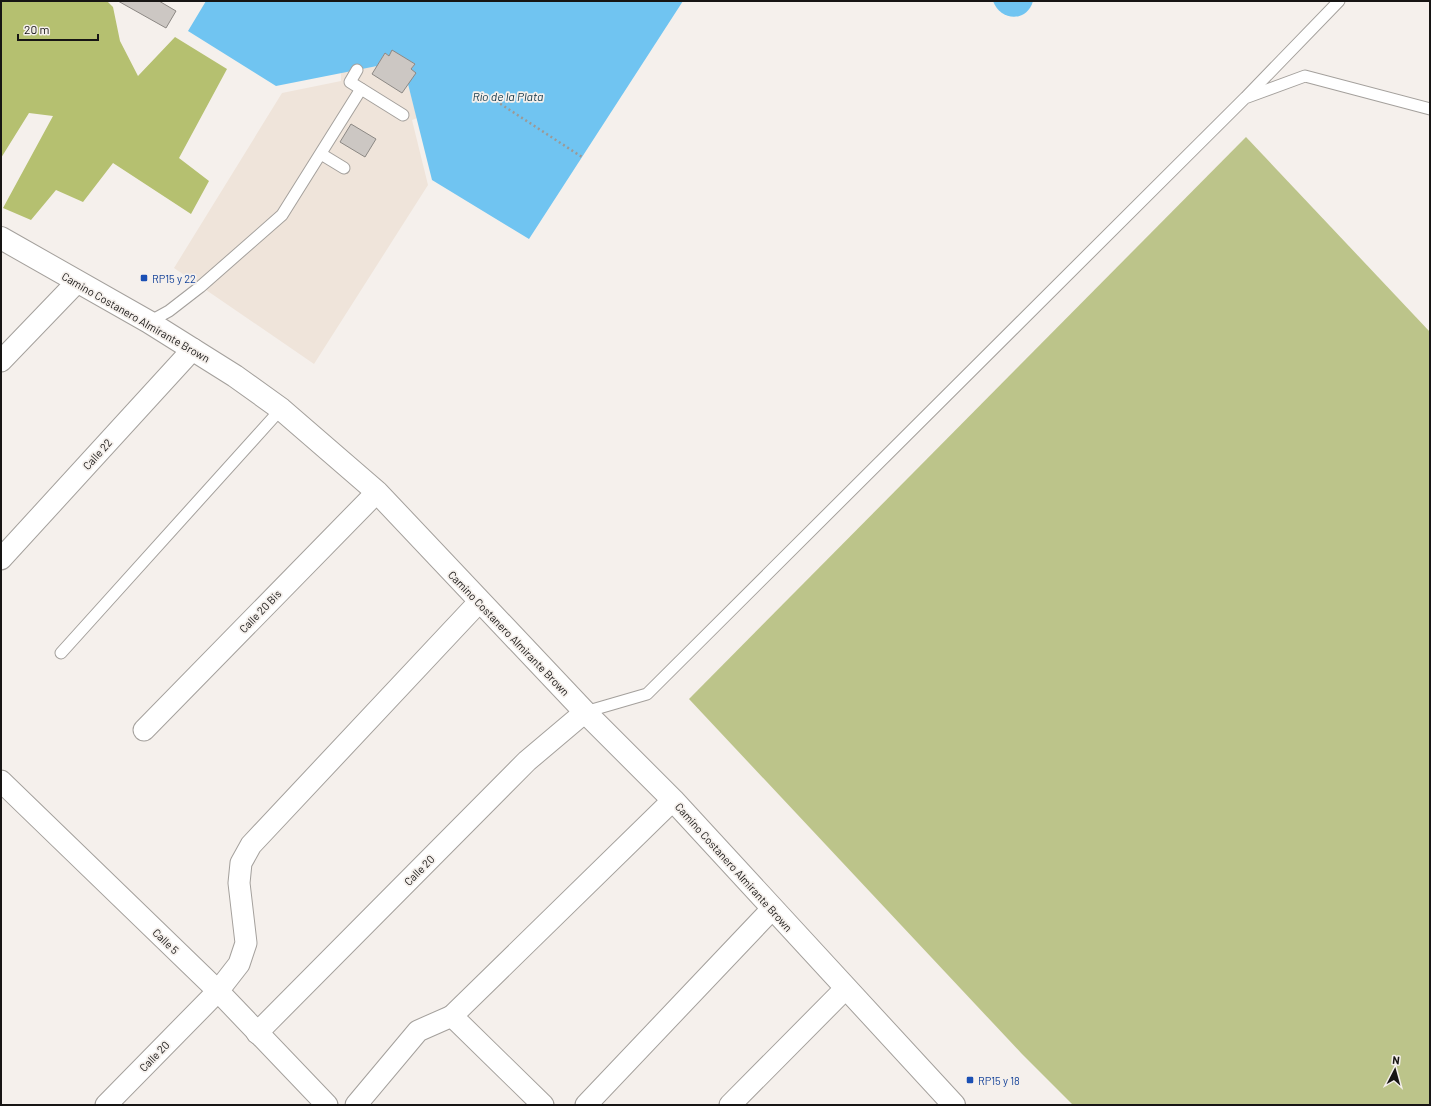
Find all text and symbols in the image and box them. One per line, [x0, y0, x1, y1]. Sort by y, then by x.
scale bar [18, 16, 98, 42]
text: 20 m [24, 22, 50, 36]
water label: Río de la Plata [473, 89, 543, 103]
street label: Camino Costanero Almirante Brown [60, 269, 212, 365]
place label: RP15 y 22 [152, 272, 196, 285]
marker: RP15 y 22 [139, 273, 149, 283]
street label: Calle 22 [80, 436, 114, 472]
street label: Camino Costanero Almirante Brown [446, 568, 572, 698]
street label: Calle 20 Bis [236, 587, 284, 635]
street label: Camino Costanero Almirante Brown [673, 800, 795, 934]
street label: Calle 20 [401, 852, 437, 888]
street label: Calle 5 [150, 926, 182, 957]
street label: Calle 20 [136, 1038, 172, 1074]
north arrow [1375, 1050, 1415, 1090]
text: N [1392, 1053, 1400, 1066]
place label: RP15 y 18 [978, 1074, 1020, 1087]
marker: RP15 y 18 [965, 1075, 975, 1085]

